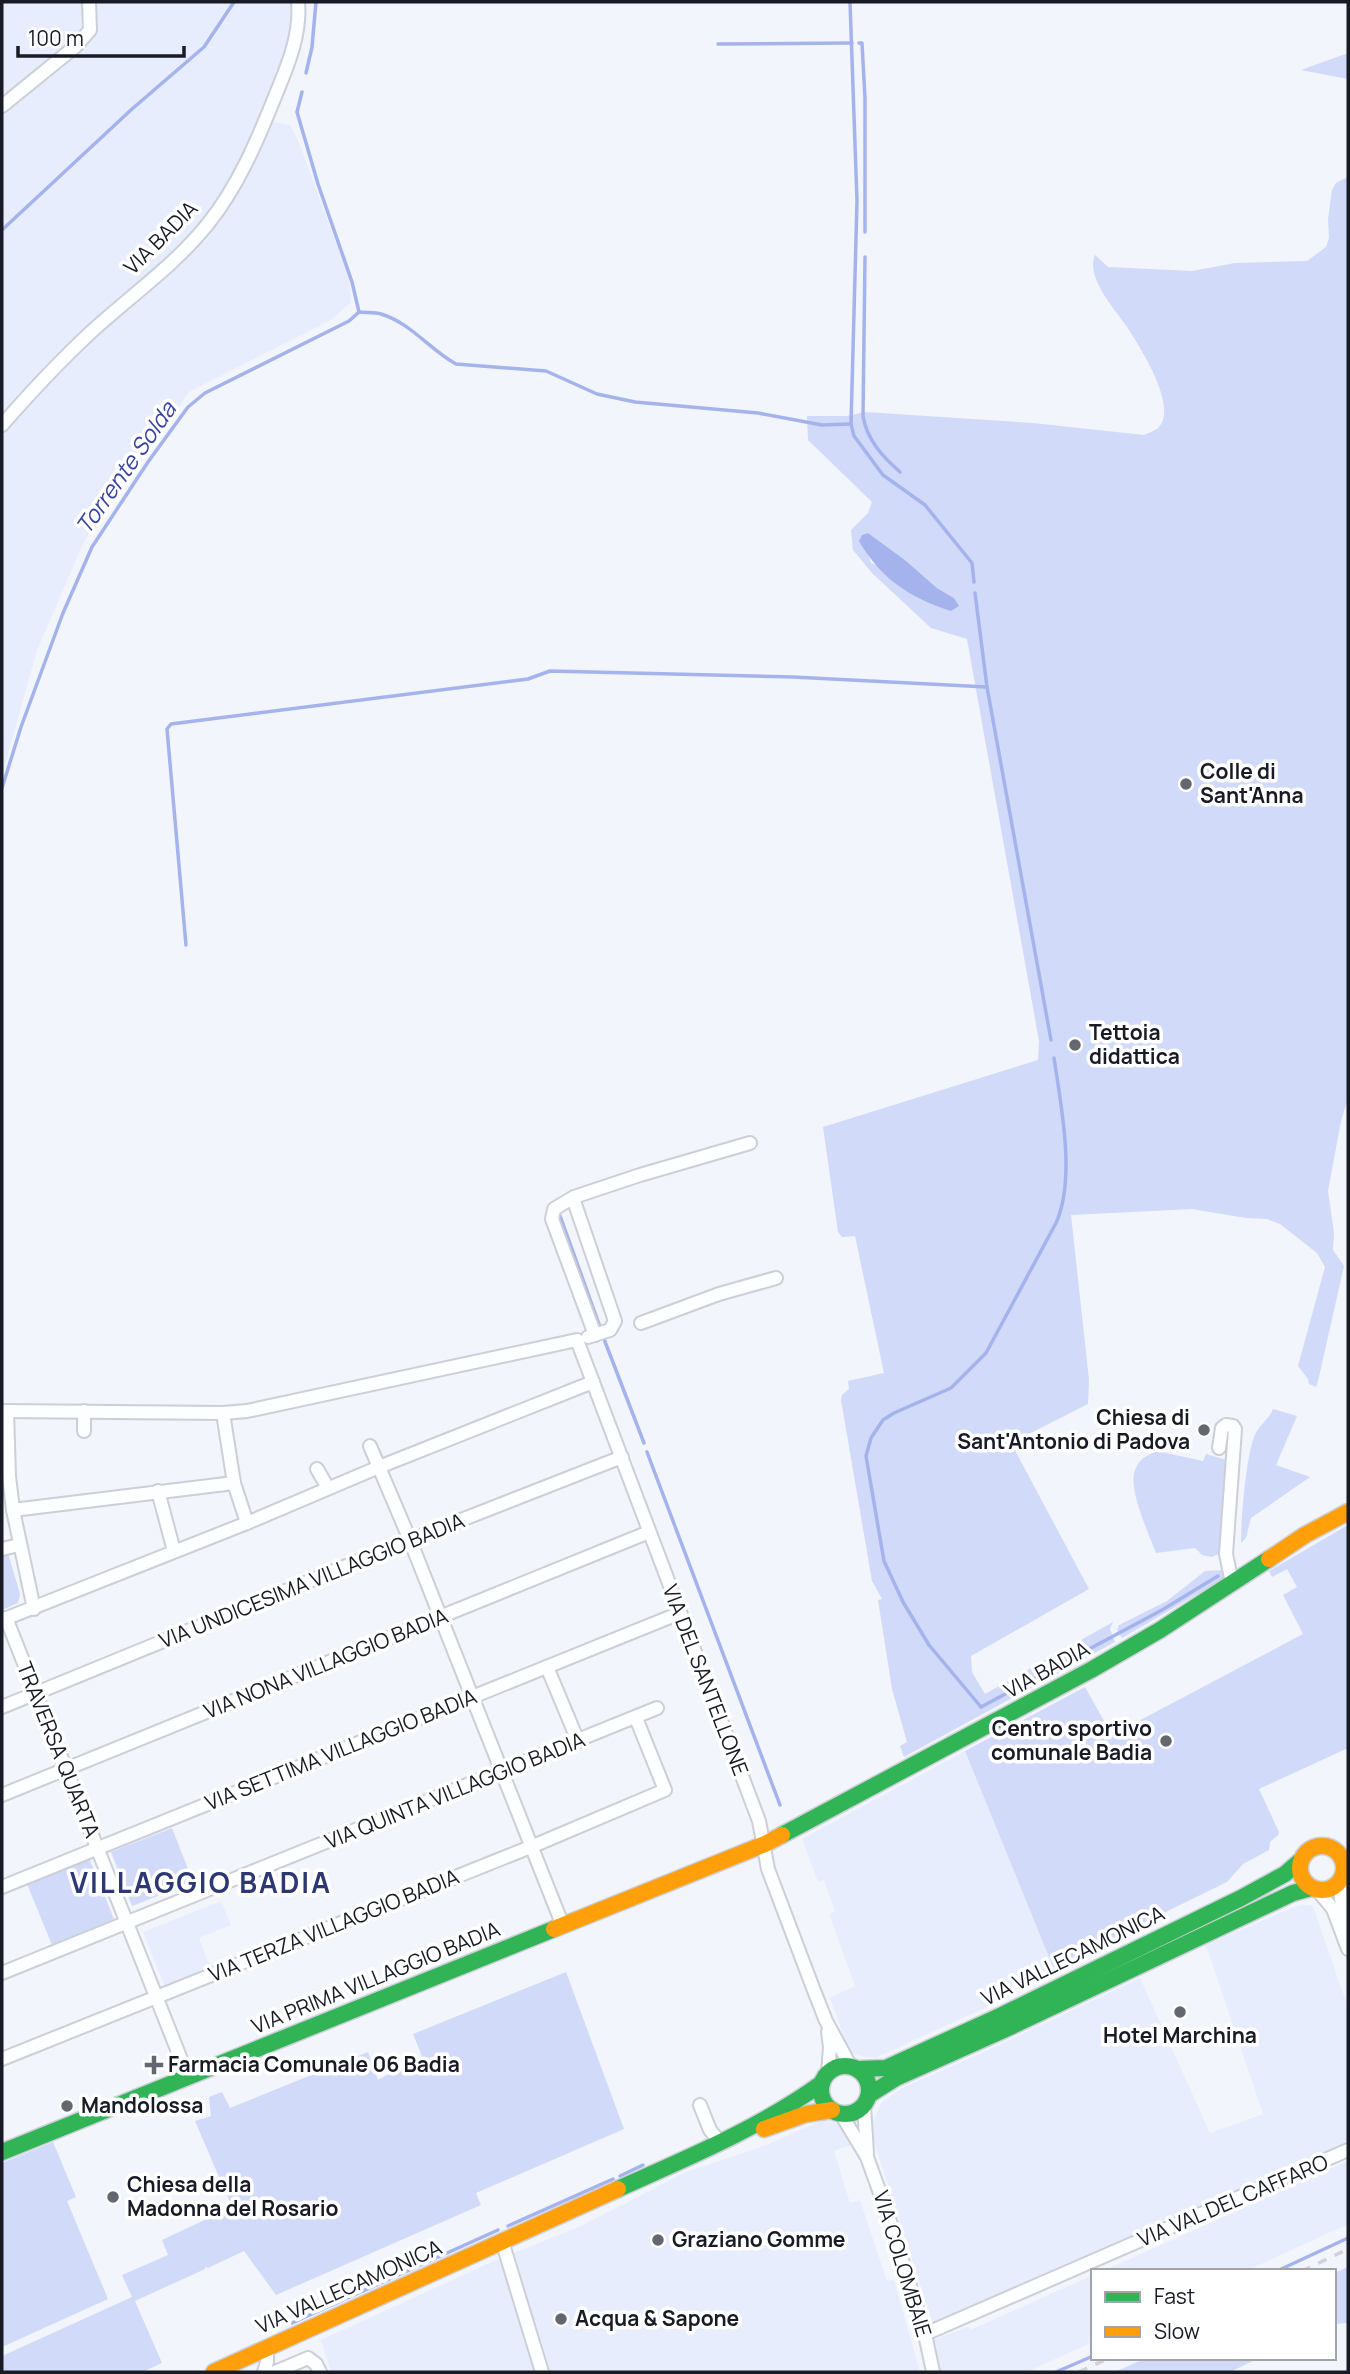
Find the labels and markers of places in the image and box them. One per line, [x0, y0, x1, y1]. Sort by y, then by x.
place label: Colle di Sant'Anna [1200, 757, 1304, 809]
marker: Colle di Sant'Anna [1178, 776, 1194, 792]
place label: Tettoia didattica [1089, 1018, 1180, 1070]
marker: Tettoia didattica [1067, 1037, 1083, 1053]
place label: Chiesa di Sant'Antonio di Padova [957, 1403, 1190, 1455]
marker: Chiesa di Sant'Antonio di Padova [1196, 1422, 1212, 1438]
place label: Centro sportivo comunale Badia [991, 1714, 1152, 1766]
marker: Centro sportivo comunale Badia [1158, 1733, 1174, 1749]
marker: Hotel Marchina [1172, 2004, 1188, 2020]
place label: Hotel Marchina [1103, 2021, 1257, 2049]
place label: Farmacia Comunale 06 Badia [168, 2050, 460, 2078]
marker: Farmacia Comunale 06 Badia [146, 2057, 162, 2073]
place label: Mandolossa [81, 2091, 203, 2119]
marker: Mandolossa [59, 2098, 75, 2114]
place label: Chiesa della Madonna del Rosario [127, 2170, 339, 2222]
marker: Chiesa della Madonna del Rosario [105, 2189, 121, 2205]
place label: Graziano Gomme [672, 2225, 846, 2253]
marker: Graziano Gomme [650, 2232, 666, 2248]
place label: Acqua & Sapone [575, 2304, 739, 2332]
marker: Acqua & Sapone [553, 2311, 569, 2327]

